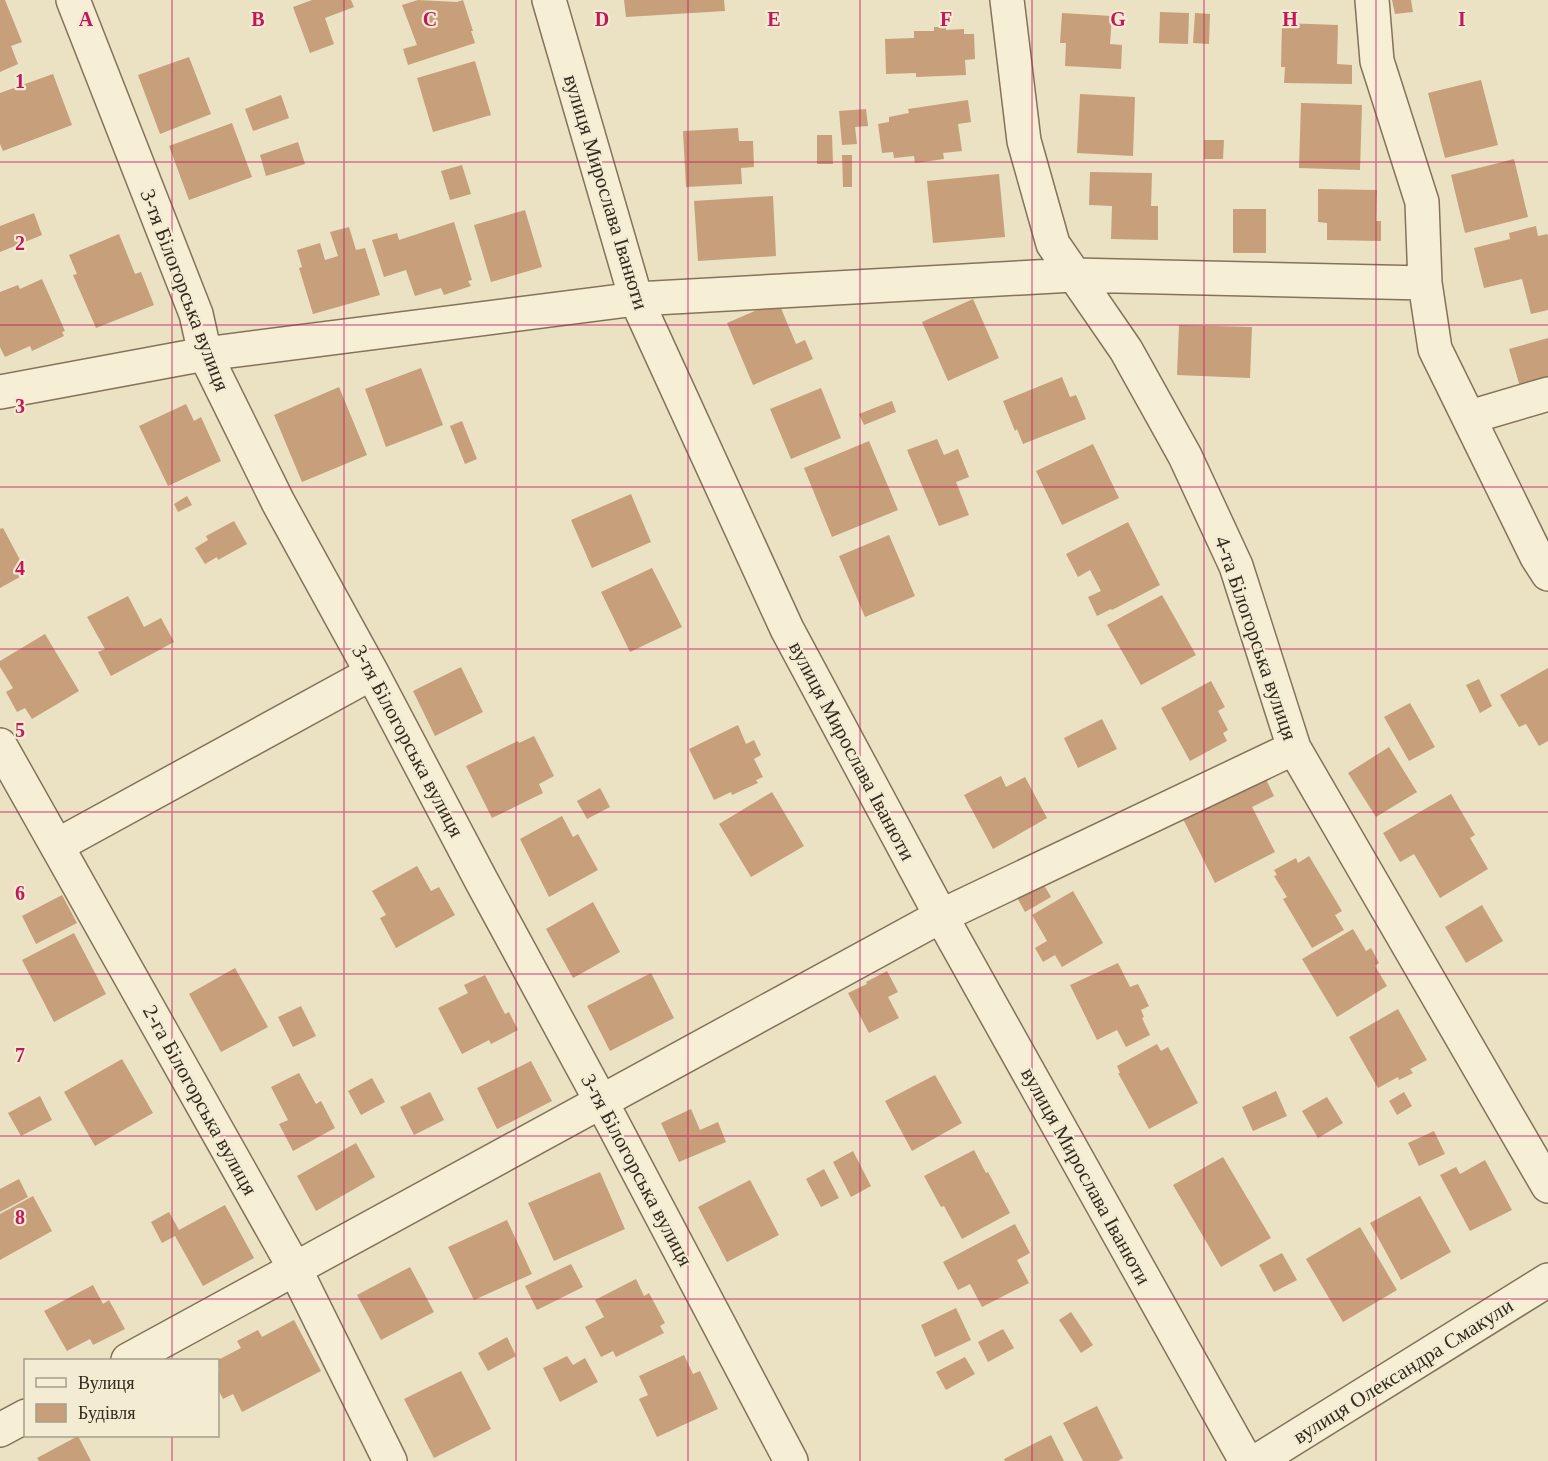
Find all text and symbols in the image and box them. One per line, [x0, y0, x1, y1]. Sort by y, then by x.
text: A [79, 8, 94, 30]
text: B [251, 8, 265, 30]
text: C [423, 8, 437, 30]
text: D [595, 8, 609, 30]
text: E [767, 8, 781, 30]
text: F [940, 8, 952, 30]
text: G [1110, 8, 1126, 30]
text: H [1282, 8, 1298, 30]
text: I [1458, 8, 1466, 30]
text: 1 [15, 70, 25, 92]
street label: вулиця Мирослава Іванюти [559, 72, 653, 312]
street label: 3-тя Білогорська вулиця [135, 186, 235, 395]
text: 2 [15, 232, 25, 254]
text: 3 [15, 395, 25, 417]
street label: 4-та Білогорська вулиця [1210, 533, 1302, 743]
text: 4 [15, 557, 25, 579]
street label: вулиця Мирослава Іванюти [784, 637, 920, 865]
street label: 3-тя Білогорська вулиця [347, 641, 469, 841]
text: 5 [15, 719, 25, 741]
text: 6 [15, 882, 25, 904]
street label: 2-га Білогорська вулиця [138, 1001, 262, 1199]
text: 7 [15, 1044, 25, 1066]
street label: вулиця Мирослава Іванюти [1016, 1063, 1156, 1289]
street label: 3-тя Білогорська вулиця [576, 1070, 698, 1270]
text: 8 [15, 1206, 25, 1228]
street label: вулиця Олександра Смакули [1289, 1293, 1517, 1449]
legend [24, 1359, 219, 1437]
text: Вулиця [78, 1373, 135, 1393]
text: Будівля [78, 1403, 135, 1423]

